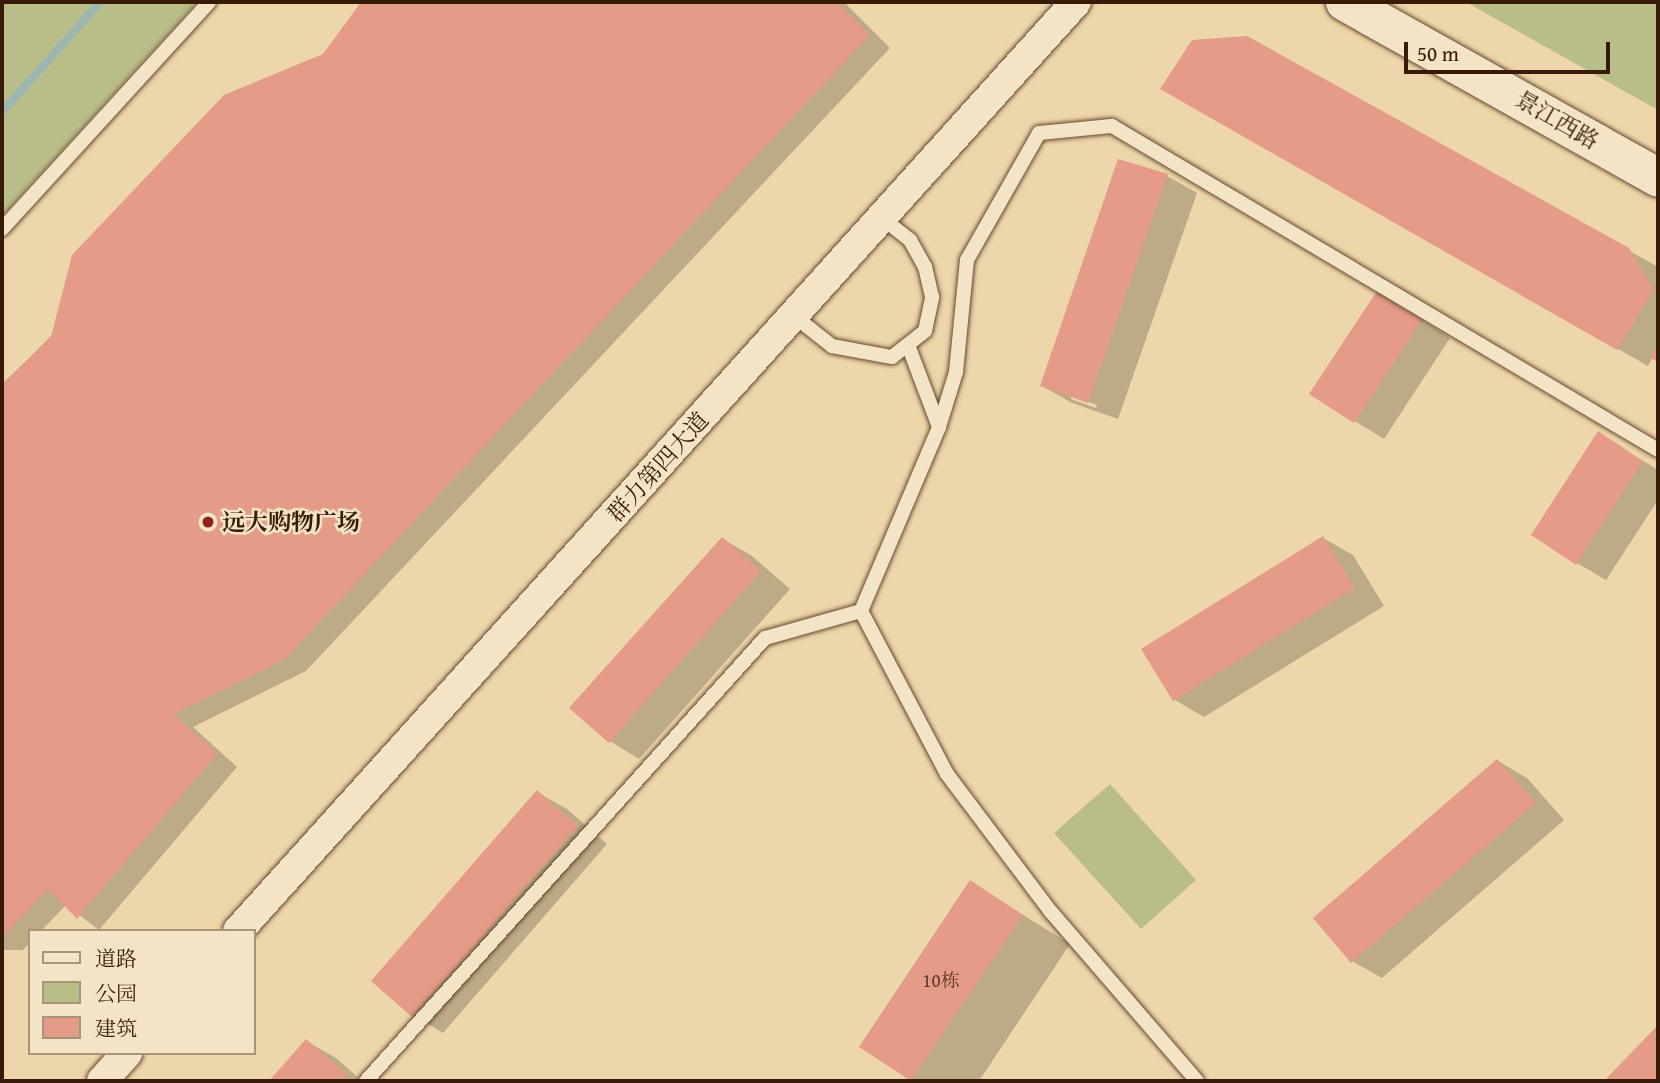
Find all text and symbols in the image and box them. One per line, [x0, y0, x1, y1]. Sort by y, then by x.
scale bar [1408, 28, 1614, 72]
text: 50 m [1417, 38, 1459, 69]
street label: 景江西路 [1510, 85, 1604, 155]
street label: 群力第四大道 [602, 406, 714, 528]
place label: 远大购物广场 [222, 508, 360, 536]
marker: 远大购物广场 [200, 514, 216, 530]
legend [28, 929, 256, 1055]
text: 道路 [95, 943, 137, 974]
house number: 10栋 [922, 970, 960, 992]
text: 公园 [95, 978, 137, 1009]
text: 建筑 [95, 1013, 137, 1044]

